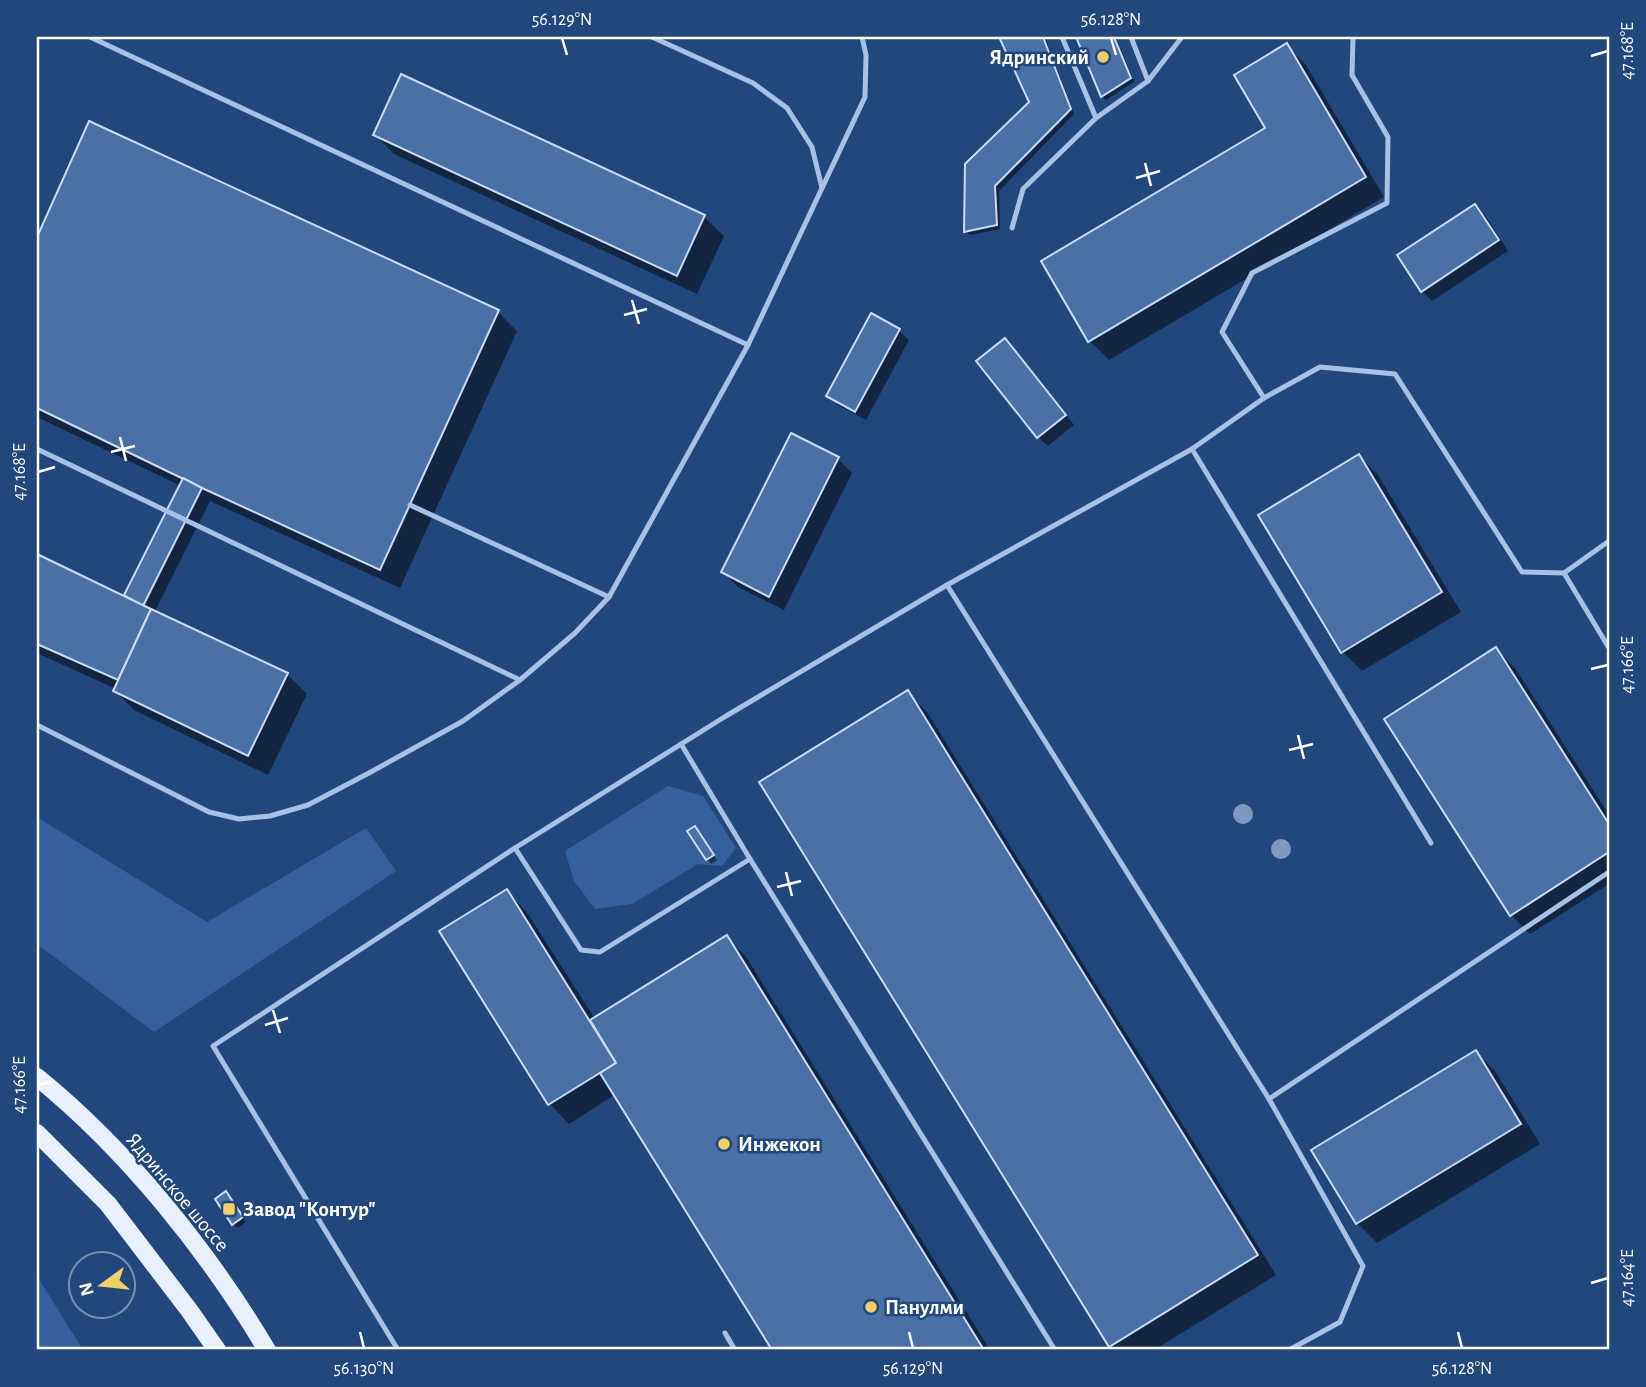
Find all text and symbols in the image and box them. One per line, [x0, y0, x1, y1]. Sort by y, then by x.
text: 56.129°N [532, 11, 592, 29]
text: 56.128°N [1081, 11, 1141, 29]
text: 47.168°E [1619, 22, 1637, 80]
place label: Ядринский [990, 47, 1089, 68]
marker: Ядринский [1095, 49, 1111, 65]
text: 47.168°E [11, 443, 29, 501]
text: 47.166°E [1619, 636, 1637, 694]
text: 47.166°E [11, 1056, 29, 1114]
street label: Ядринское шоссе [122, 1129, 233, 1256]
place label: Инжекон [738, 1134, 821, 1155]
marker: Инжекон [716, 1136, 732, 1152]
place label: Завод "Контур" [243, 1199, 376, 1220]
marker: Завод "Контур" [221, 1201, 237, 1217]
text: 47.164°E [1619, 1249, 1637, 1307]
north arrow [66, 1250, 136, 1320]
text: N [76, 1280, 98, 1298]
place label: Панулми [885, 1297, 964, 1318]
marker: Панулми [863, 1299, 879, 1315]
text: 56.130°N [334, 1360, 394, 1378]
text: 56.129°N [883, 1360, 943, 1378]
text: 56.128°N [1432, 1360, 1492, 1378]

